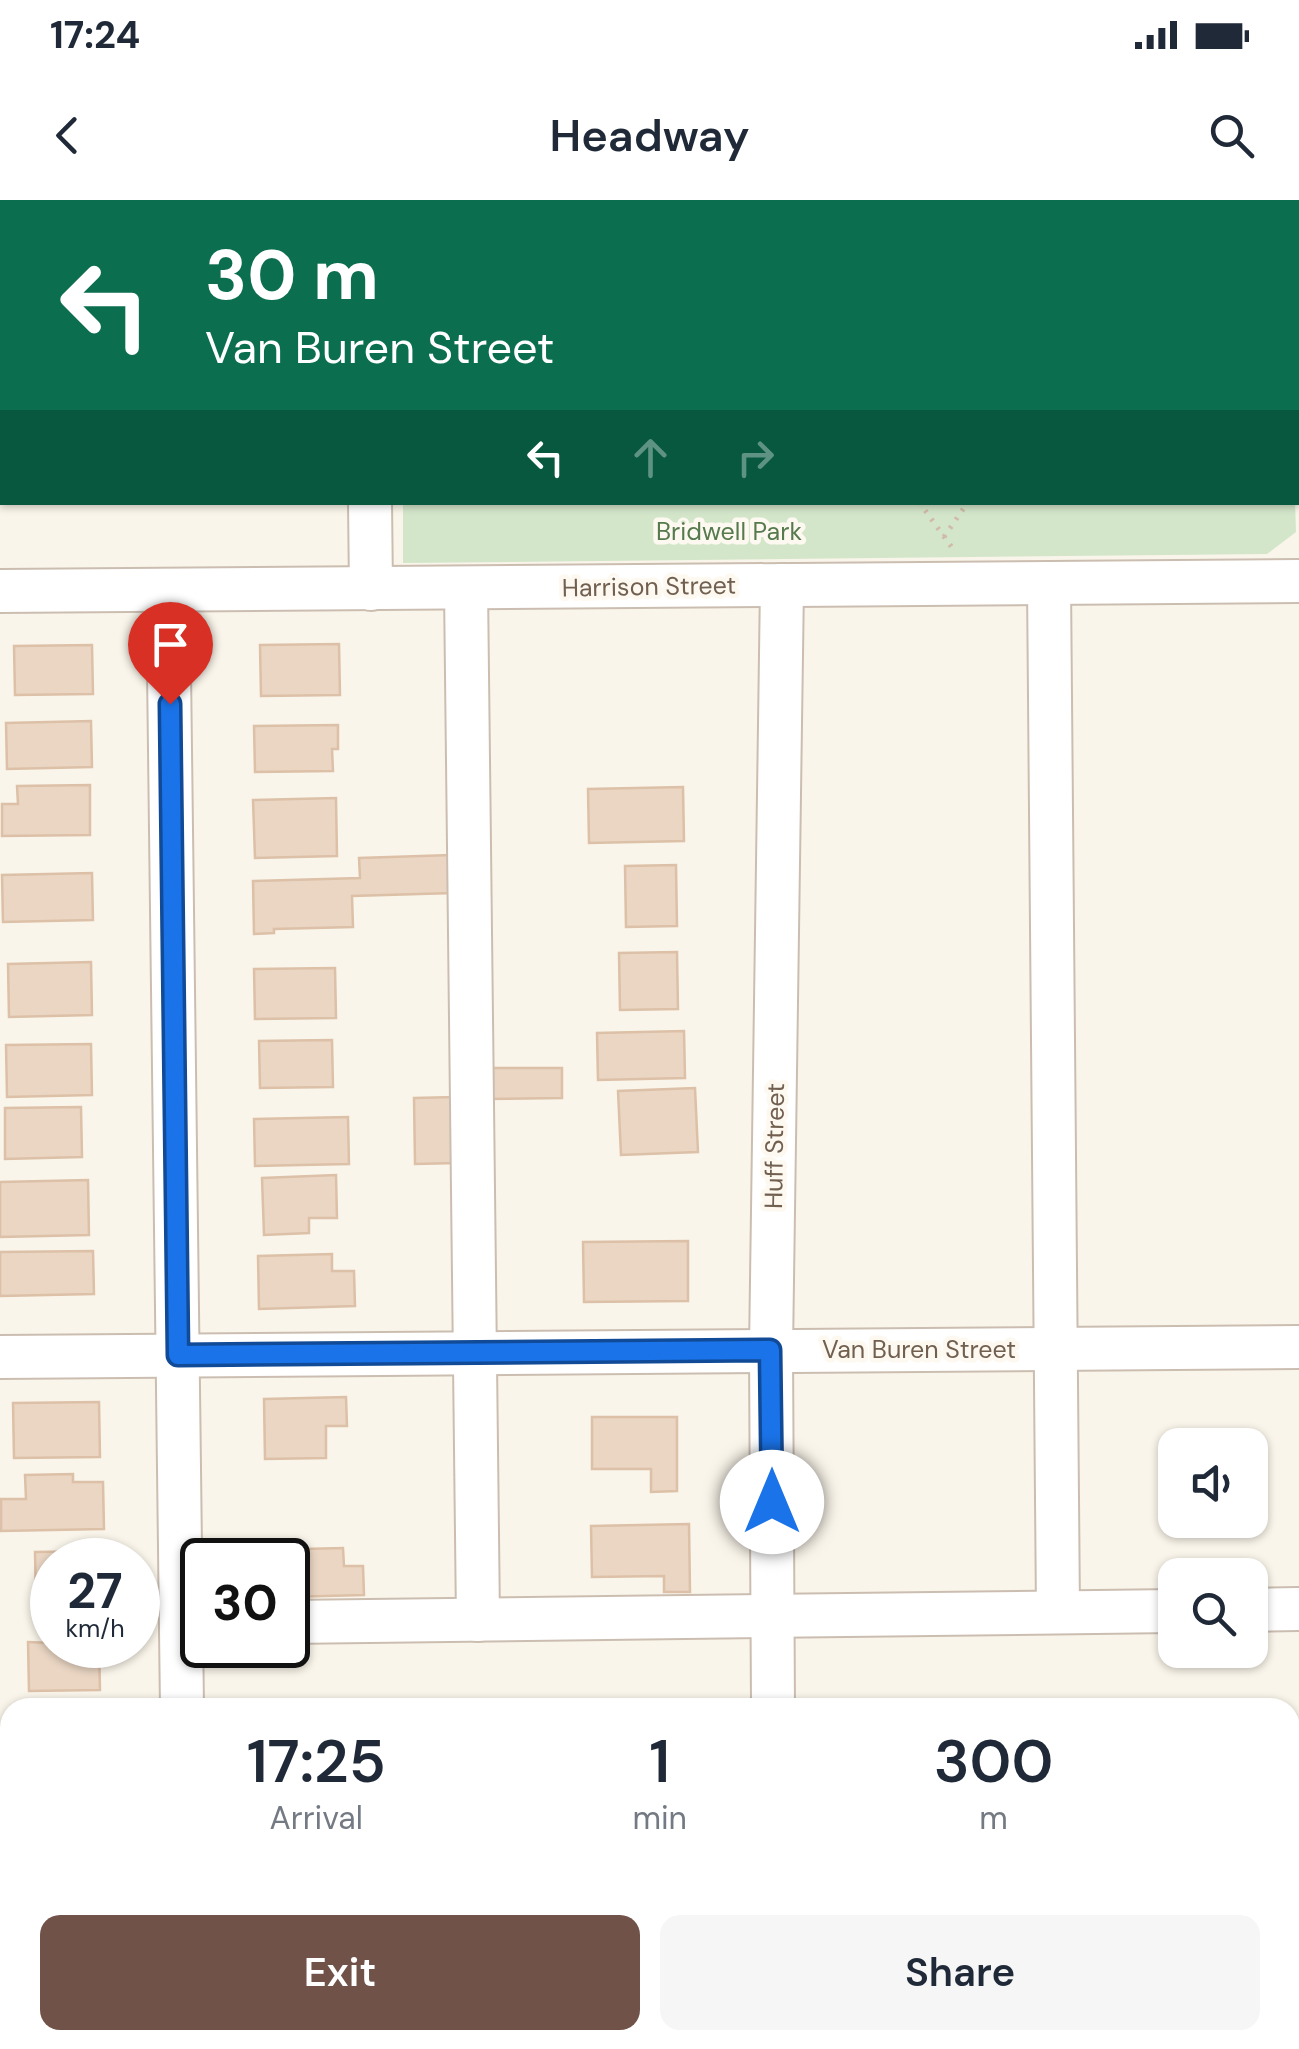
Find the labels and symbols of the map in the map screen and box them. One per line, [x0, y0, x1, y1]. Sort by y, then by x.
park label: Bridwell Park [656, 515, 802, 548]
street label: Harrison Street [562, 568, 736, 605]
pin [128, 602, 213, 705]
street label: Huff Street [757, 1083, 792, 1209]
street label: Van Buren Street [822, 1333, 1016, 1366]
position arrow [720, 1450, 824, 1554]
speed limit sign: 30 [180, 1538, 310, 1668]

